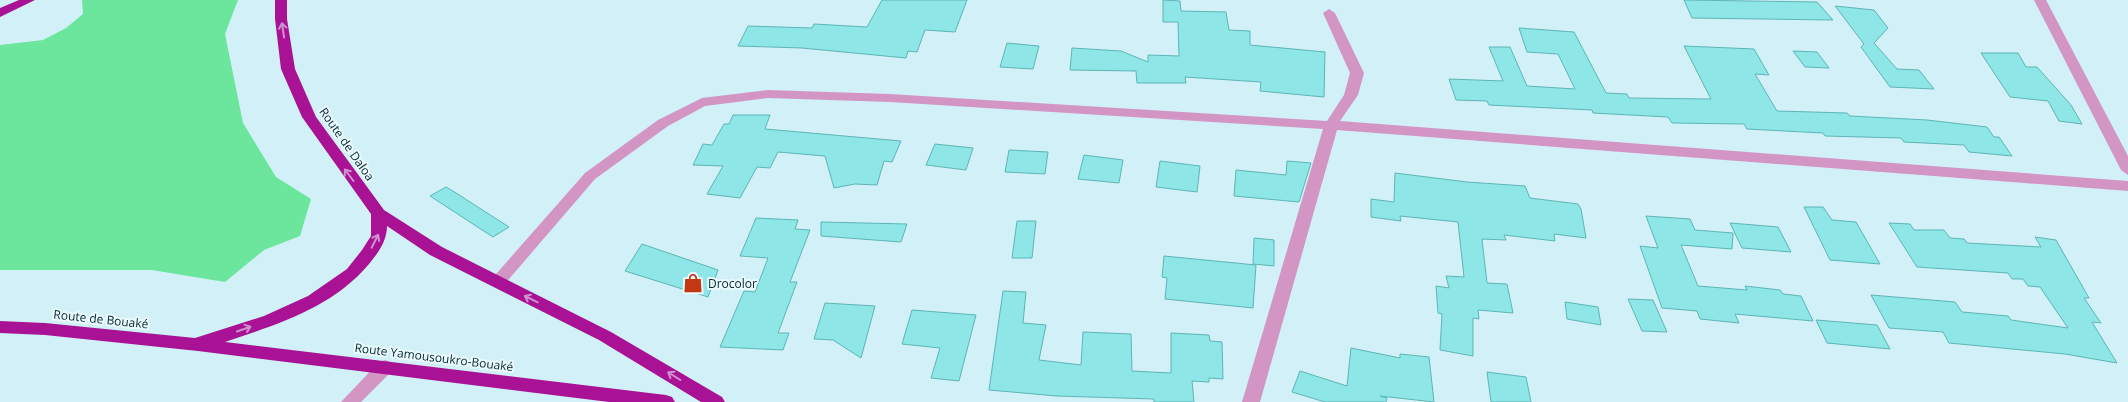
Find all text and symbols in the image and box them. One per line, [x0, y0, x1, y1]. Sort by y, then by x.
one-way arrow [277, 22, 287, 38]
street label: Route de Daloa [315, 104, 379, 184]
one-way arrow [344, 169, 355, 182]
one-way arrow [371, 234, 380, 249]
shop icon: Drocolor [682, 272, 704, 294]
place label: Drocolor [708, 275, 757, 292]
one-way arrow [524, 294, 539, 304]
street label: Route de Bouaké [53, 306, 150, 332]
one-way arrow [236, 324, 251, 333]
street label: Route Yamousoukro-Bouaké [354, 339, 515, 375]
one-way arrow [668, 371, 682, 381]

